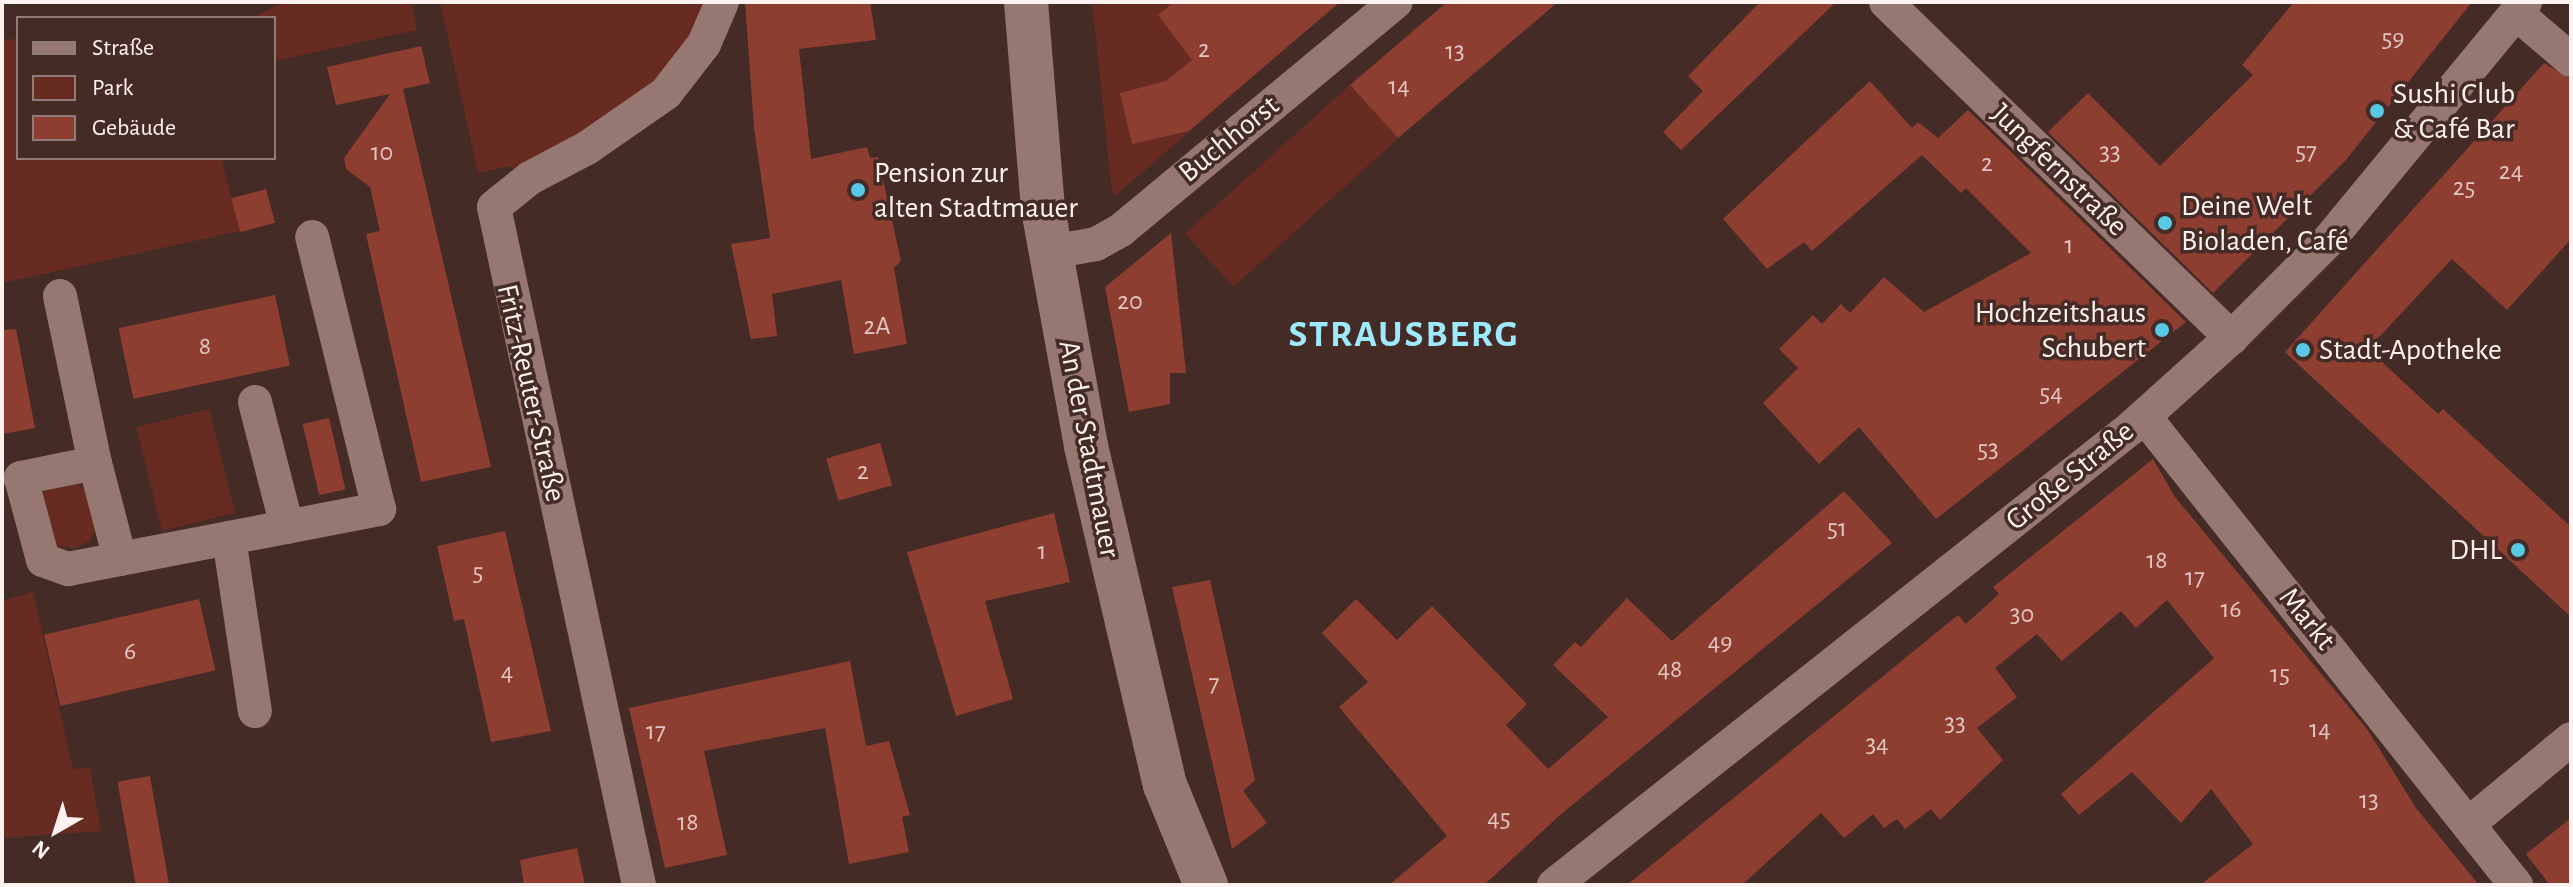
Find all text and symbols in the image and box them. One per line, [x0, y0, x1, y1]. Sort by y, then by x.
legend [16, 16, 276, 160]
house number: 59 [2381, 23, 2405, 55]
house number: 2 [1198, 34, 1210, 66]
text: Straße [92, 36, 154, 60]
house number: 13 [1445, 36, 1465, 68]
house number: 14 [1388, 71, 1410, 103]
text: Park [92, 76, 133, 100]
place label: Sushi Club & Café Bar [2393, 76, 2515, 146]
street label: Buchhorst [1171, 88, 1287, 190]
street label: Jungfernstraße [1983, 96, 2135, 244]
marker: Sushi Club & Café Bar [2368, 102, 2386, 120]
text: Gebäude [92, 116, 176, 140]
house number: 57 [2295, 136, 2317, 168]
house number: 10 [371, 137, 393, 169]
house number: 33 [2099, 137, 2121, 169]
house number: 2 [1981, 148, 1993, 180]
place label: Pension zur alten Stadtmauer [874, 155, 1078, 226]
house number: 24 [2499, 156, 2523, 188]
house number: 25 [2453, 172, 2475, 204]
marker: Pension zur alten Stadtmauer [849, 181, 867, 199]
place label: Deine Welt Bioladen, Café [2181, 188, 2349, 258]
marker: Deine Welt Bioladen, Café [2156, 214, 2174, 232]
house number: 1 [2065, 230, 2073, 262]
street label: Fritz-Reuter-Straße [488, 281, 574, 505]
house number: 20 [1117, 286, 1143, 318]
place label: Hochzeitshaus Schubert [1975, 295, 2146, 366]
house number: 2A [864, 311, 890, 343]
district label: STRAUSBERG [1288, 313, 1520, 359]
marker: Hochzeitshaus Schubert [2153, 321, 2171, 339]
house number: 8 [199, 331, 211, 363]
place label: Stadt-Apotheke [2319, 332, 2502, 368]
street label: An der Stadtmauer [1050, 337, 1128, 561]
marker: Stadt-Apotheke [2294, 341, 2312, 359]
house number: 54 [2039, 378, 2063, 410]
street label: Große Straße [1999, 413, 2141, 539]
house number: 53 [1977, 434, 1999, 466]
house number: 2 [857, 456, 869, 488]
house number: 51 [1827, 513, 1847, 545]
place label: DHL [2450, 532, 2502, 568]
house number: 1 [1038, 536, 1046, 568]
marker: DHL [2509, 541, 2527, 559]
house number: 18 [2146, 545, 2168, 577]
house number: 5 [473, 557, 483, 589]
house number: 17 [2185, 562, 2205, 594]
street label: Markt [2271, 581, 2343, 657]
house number: 16 [2220, 594, 2242, 626]
house number: 30 [2010, 599, 2034, 631]
house number: 49 [1708, 627, 1732, 659]
house number: 6 [124, 636, 136, 668]
house number: 48 [1658, 654, 1682, 686]
house number: 4 [501, 657, 513, 689]
house number: 15 [2270, 659, 2290, 691]
house number: 7 [1209, 668, 1219, 700]
house number: 33 [1944, 708, 1966, 740]
house number: 14 [2309, 714, 2331, 746]
house number: 17 [646, 716, 666, 748]
house number: 34 [1865, 729, 1889, 761]
house number: 13 [2359, 785, 2379, 817]
north arrow [16, 791, 96, 871]
house number: 45 [1487, 803, 1511, 835]
house number: 18 [677, 807, 699, 839]
text: N [28, 836, 54, 863]

